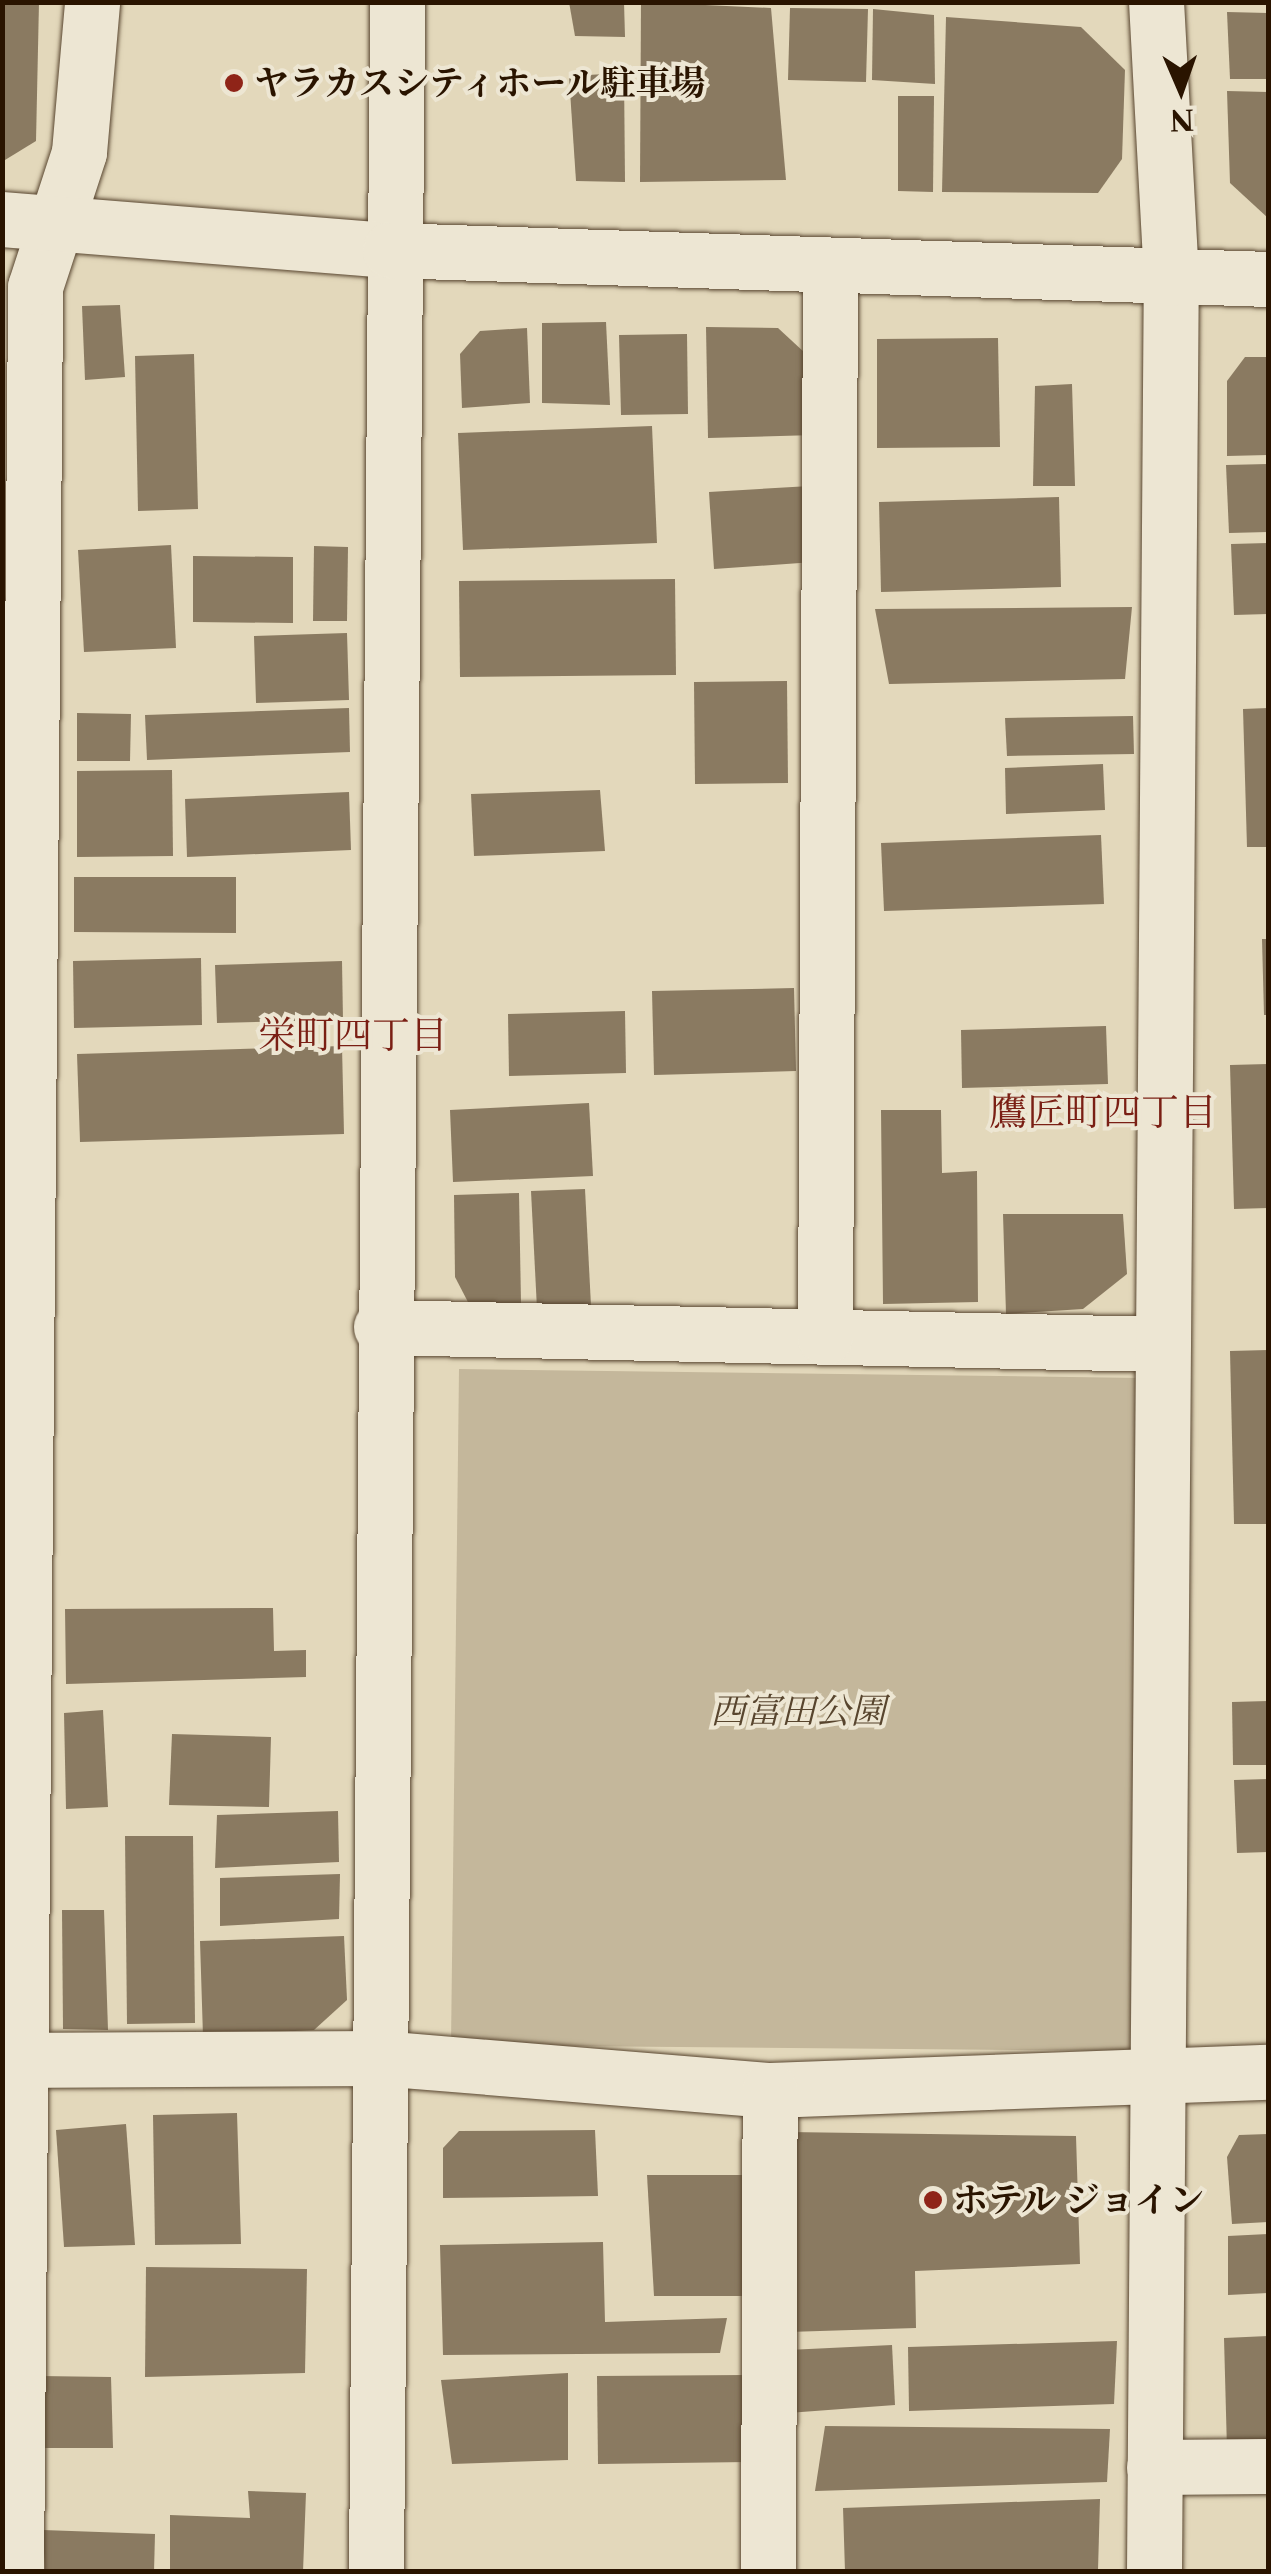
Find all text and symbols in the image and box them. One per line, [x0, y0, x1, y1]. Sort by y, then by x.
north arrow [1131, 40, 1231, 140]
place label: ヤラカスシティホール駐車場 [254, 62, 709, 104]
marker: ヤラカスシティホール駐車場 [223, 72, 245, 94]
text: N [1169, 103, 1195, 137]
district label: 栄町四丁目 [258, 1012, 448, 1058]
district label: 鷹匠町四丁目 [989, 1089, 1217, 1135]
park label: 西富田公園 [711, 1690, 885, 1732]
place label: ホテル ジョイン [953, 2179, 1207, 2221]
marker: ホテル ジョイン [922, 2189, 944, 2211]

